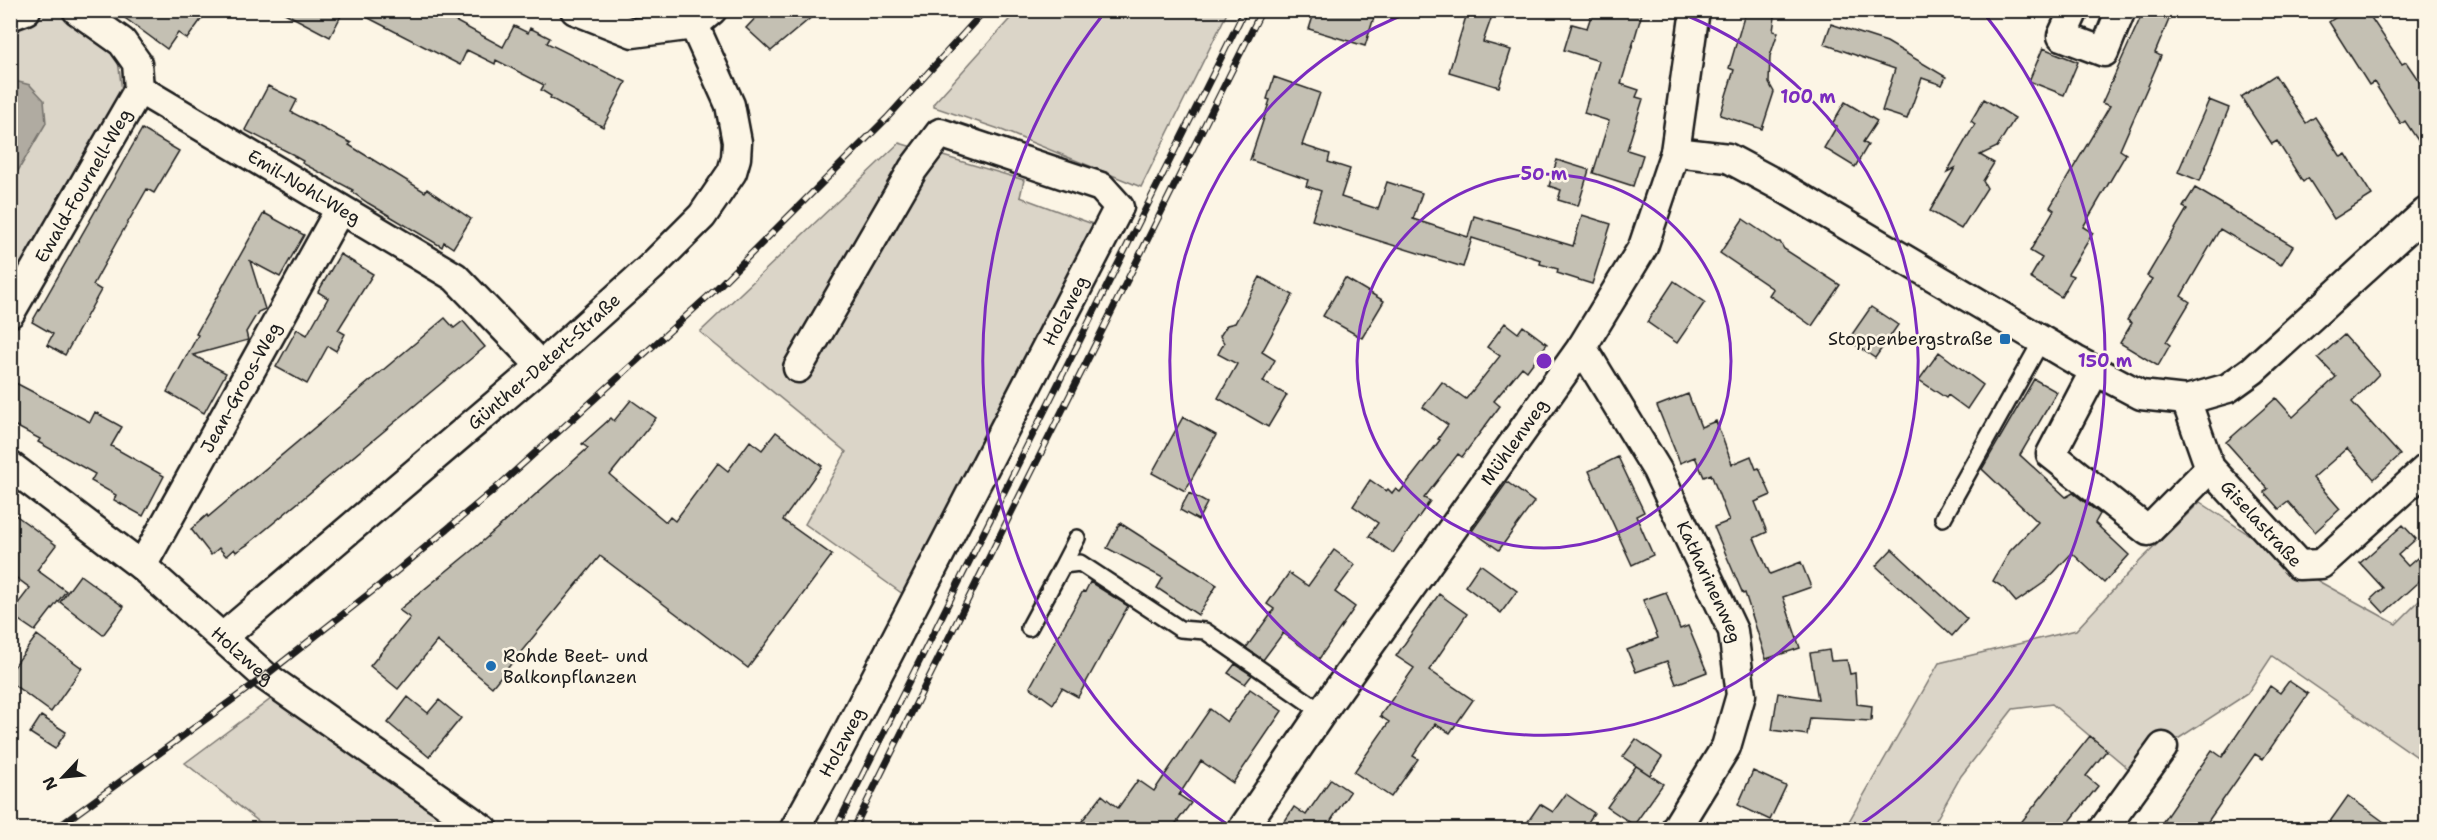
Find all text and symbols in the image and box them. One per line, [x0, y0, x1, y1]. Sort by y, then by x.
text: 100 m [1780, 85, 1836, 109]
street label: Ewald-Fournell-Weg [29, 104, 137, 267]
street label: Emil-Nohl-Weg [243, 144, 365, 230]
text: 50 m [1521, 162, 1568, 186]
street label: Holzweg [1037, 271, 1094, 350]
street label: Günther-Detert-Straße [463, 288, 626, 435]
street label: Jean-Groos-Weg [195, 318, 287, 457]
place label: Stoppenbergstraße [1828, 327, 1993, 351]
marker: Stoppenbergstraße [1998, 332, 2012, 346]
text: 150 m [2078, 349, 2133, 373]
centre of rings [1534, 351, 1554, 371]
street label: Mühlenweg [1475, 394, 1553, 490]
street label: Giselastraße [2215, 475, 2307, 573]
street label: Katharinenweg [1671, 517, 1746, 645]
street label: Holzweg [206, 621, 278, 690]
place label: Rohde Beet- und Balkonpflanzen [503, 644, 648, 689]
marker: Rohde Beet- und Balkonpflanzen [484, 659, 498, 673]
street label: Holzweg [814, 703, 870, 782]
north arrow [33, 747, 93, 807]
text: N [38, 773, 62, 794]

